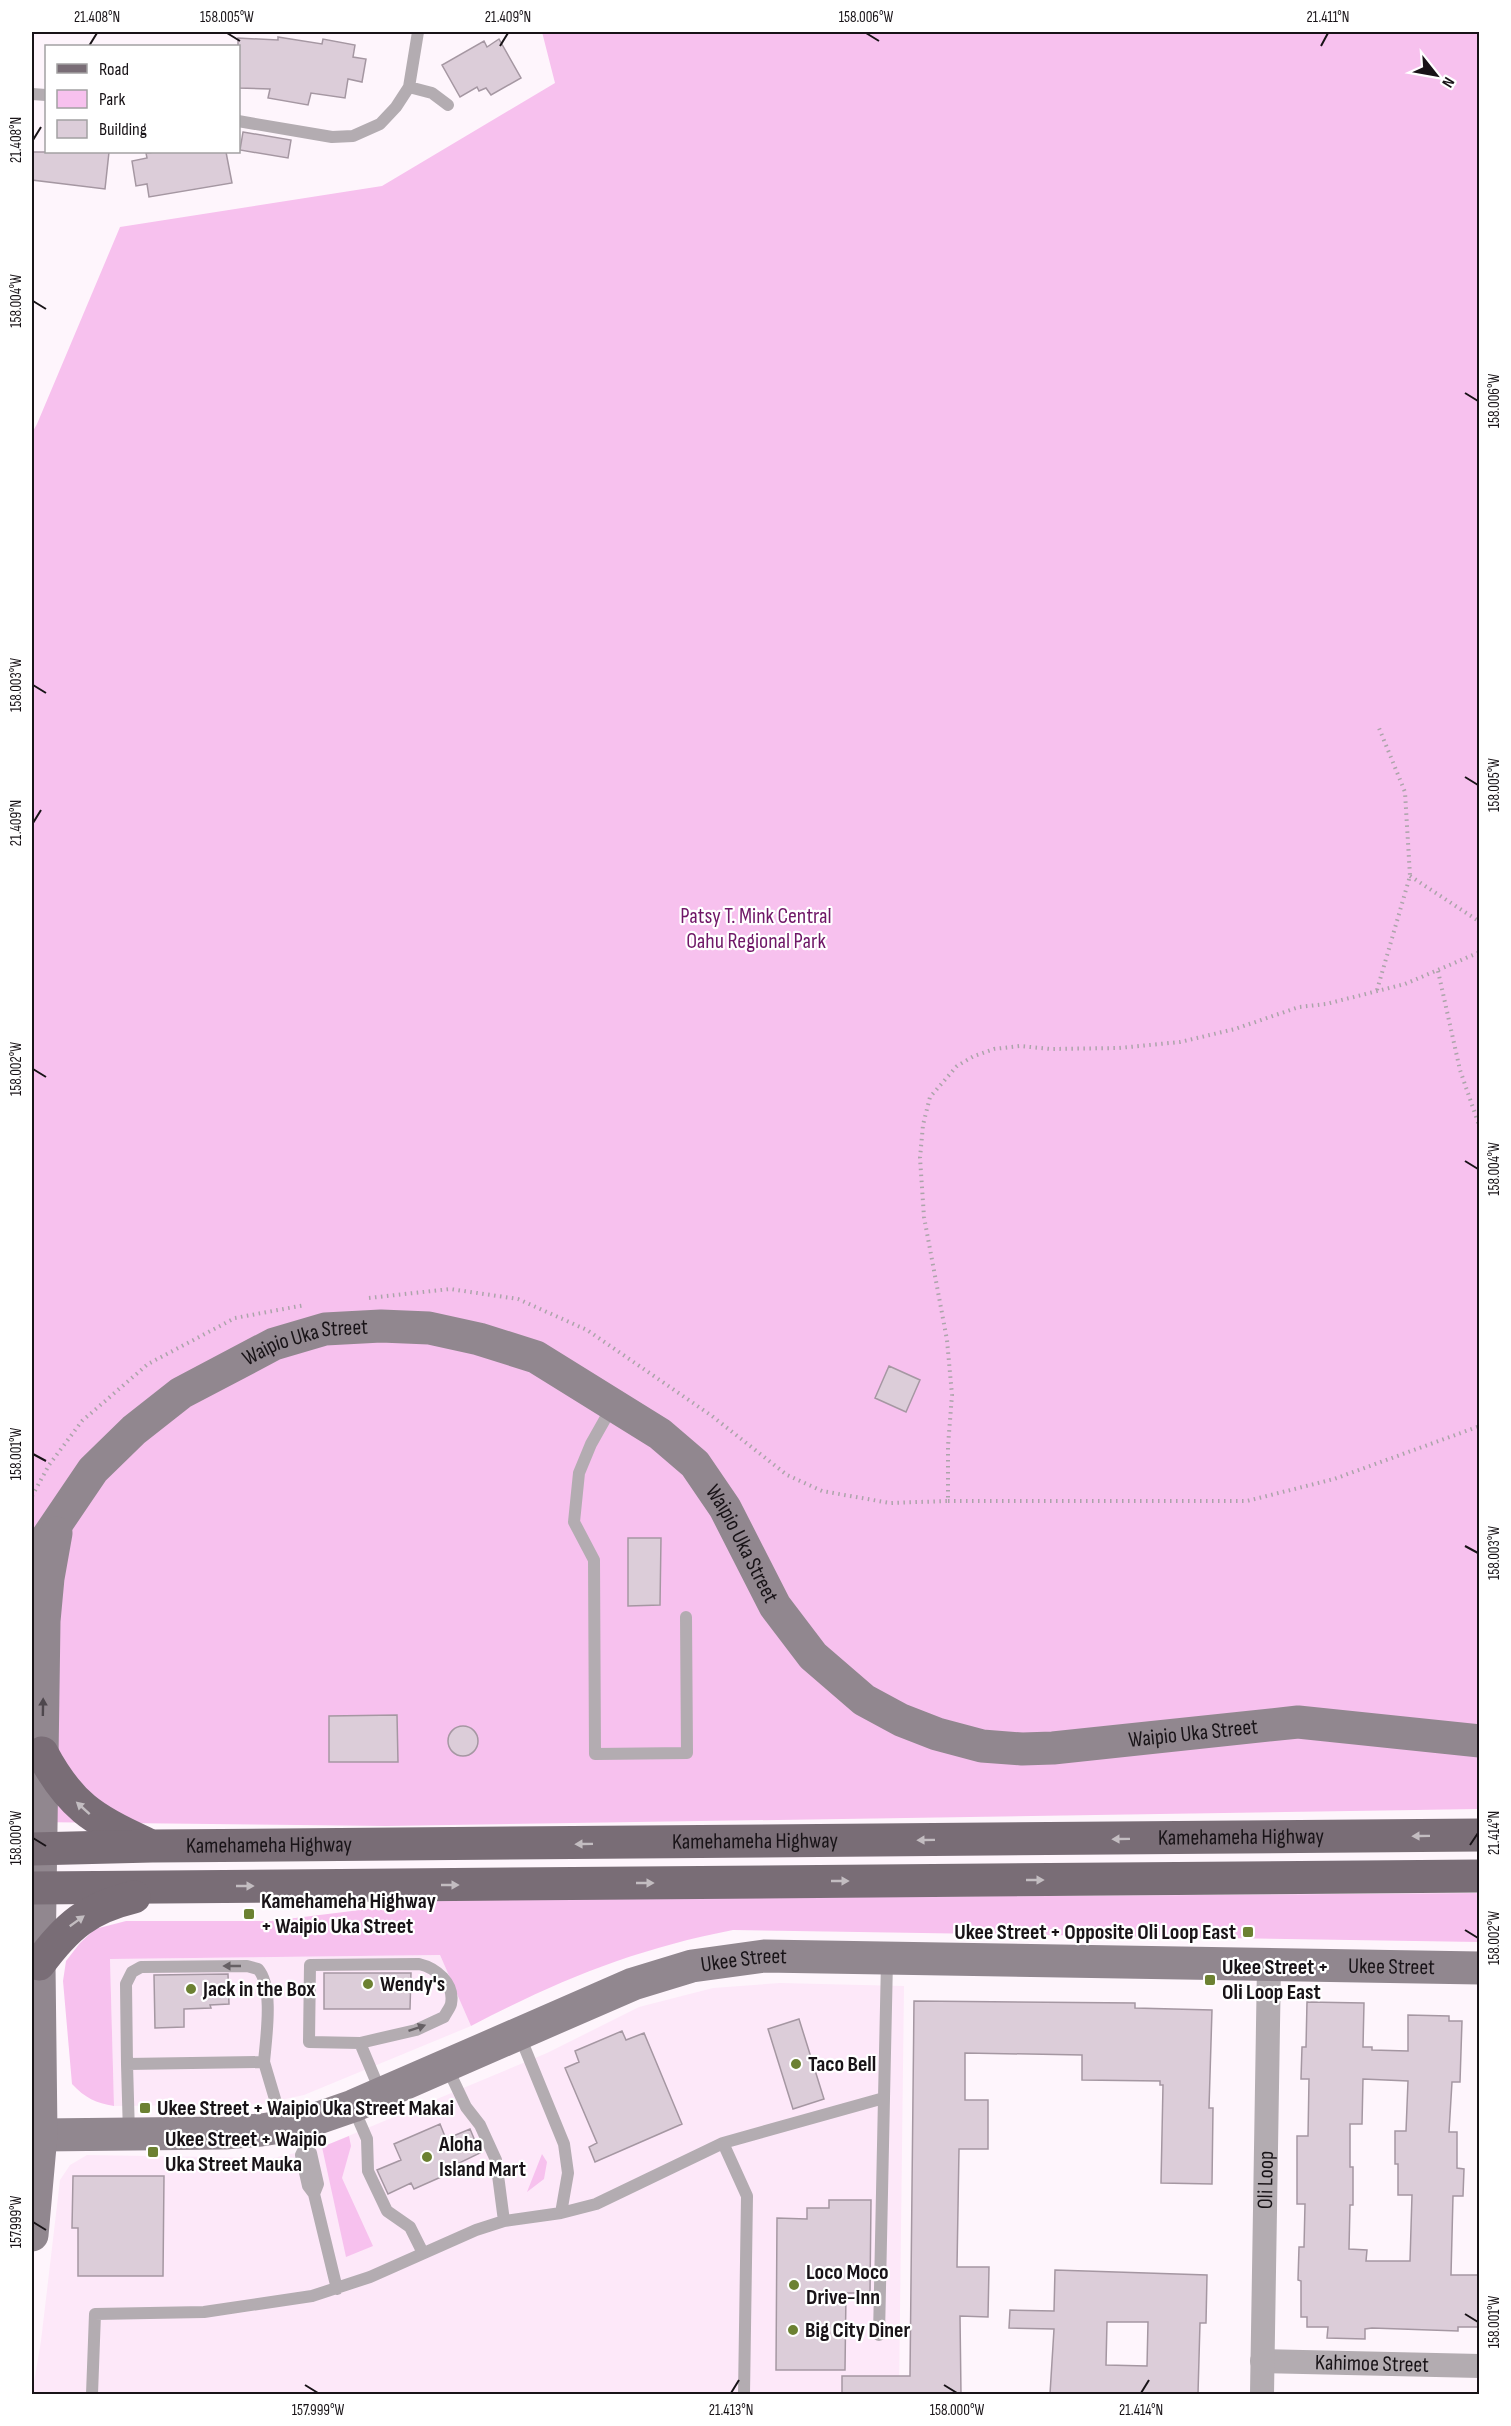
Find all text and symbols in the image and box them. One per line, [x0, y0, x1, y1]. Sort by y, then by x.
text: 21.408°N [74, 8, 120, 27]
text: 158.005°W [200, 8, 254, 27]
text: 21.409°N [485, 8, 531, 27]
text: 158.006°W [839, 8, 893, 27]
text: 21.411°N [1307, 8, 1349, 27]
legend [45, 45, 240, 153]
north arrow [1406, 45, 1466, 105]
text: Road [99, 59, 129, 80]
text: N [1437, 73, 1458, 91]
text: Park [99, 89, 125, 110]
text: 21.408°N [7, 117, 26, 163]
text: Building [99, 119, 147, 140]
text: 158.004°W [7, 274, 26, 328]
text: 158.006°W [1485, 374, 1504, 428]
text: 158.003°W [7, 658, 26, 712]
text: 158.005°W [1485, 758, 1504, 812]
text: 21.409°N [7, 800, 26, 846]
park label: Patsy T. Mink Central Oahu Regional Park [680, 903, 832, 955]
text: 158.002°W [7, 1042, 26, 1096]
text: 158.004°W [1485, 1142, 1504, 1196]
street label: Waipio Uka Street [238, 1313, 369, 1372]
text: 158.001°W [7, 1428, 26, 1480]
street label: Waipio Uka Street [700, 1479, 785, 1607]
text: 158.003°W [1485, 1526, 1504, 1580]
one-way arrow [38, 1697, 48, 1716]
street label: Waipio Uka Street [1127, 1713, 1259, 1753]
one-way arrow [76, 1802, 91, 1815]
text: 158.000°W [7, 1811, 26, 1865]
text: 21.414°N [1485, 1811, 1504, 1855]
street label: Kamehameha Highway [1158, 1823, 1325, 1851]
street label: Kamehameha Highway [672, 1827, 839, 1855]
street label: Kamehameha Highway [186, 1831, 353, 1859]
one-way arrow [1412, 1831, 1431, 1841]
one-way arrow [1112, 1834, 1131, 1844]
one-way arrow [917, 1836, 936, 1845]
one-way arrow [575, 1839, 594, 1848]
one-way arrow [1025, 1875, 1044, 1885]
one-way arrow [830, 1876, 849, 1886]
one-way arrow [635, 1878, 654, 1888]
one-way arrow [440, 1880, 459, 1889]
one-way arrow [236, 1881, 255, 1891]
place label: Kamehameha Highway + Waipio Uka Street [261, 1888, 436, 1940]
marker: Kamehameha Highway + Waipio Uka Street [242, 1907, 256, 1921]
text: 158.002°W [1485, 1911, 1504, 1965]
one-way arrow [69, 1915, 85, 1927]
place label: Ukee Street + Opposite Oli Loop East [954, 1919, 1236, 1946]
marker: Ukee Street + Opposite Oli Loop East [1241, 1925, 1255, 1939]
street label: Ukee Street [699, 1942, 787, 1978]
street label: Ukee Street [1348, 1952, 1435, 1981]
place label: Ukee Street + Oli Loop East [1222, 1954, 1329, 2006]
one-way arrow [222, 1961, 241, 1971]
place label: Wendy's [380, 1971, 445, 1998]
marker: Ukee Street + Oli Loop East [1203, 1973, 1217, 1987]
place label: Jack in the Box [202, 1976, 315, 2003]
marker: Wendy's [361, 1977, 375, 1991]
marker: Jack in the Box [184, 1982, 198, 1996]
one-way arrow [408, 2023, 426, 2033]
place label: Taco Bell [808, 2051, 876, 2078]
marker: Taco Bell [789, 2057, 803, 2071]
place label: Ukee Street + Waipio Uka Street Makai [157, 2095, 454, 2122]
marker: Ukee Street + Waipio Uka Street Makai [138, 2101, 152, 2115]
place label: Ukee Street + Waipio Uka Street Mauka [165, 2126, 327, 2178]
place label: Aloha Island Mart [438, 2131, 526, 2183]
marker: Ukee Street + Waipio Uka Street Mauka [146, 2145, 160, 2159]
marker: Aloha Island Mart [420, 2150, 434, 2164]
street label: Oli Loop [1252, 2151, 1279, 2209]
text: 157.999°W [7, 2196, 26, 2248]
place label: Loco Moco Drive-Inn [806, 2259, 889, 2311]
marker: Loco Moco Drive-Inn [787, 2278, 801, 2292]
text: 158.001°W [1485, 2296, 1504, 2348]
place label: Big City Diner [805, 2317, 910, 2344]
marker: Big City Diner [786, 2323, 800, 2337]
street label: Kahimoe Street [1315, 2349, 1430, 2378]
text: 157.999°W [292, 2401, 344, 2420]
text: 21.413°N [709, 2401, 753, 2420]
text: 158.000°W [930, 2401, 984, 2420]
text: 21.414°N [1119, 2401, 1163, 2420]

